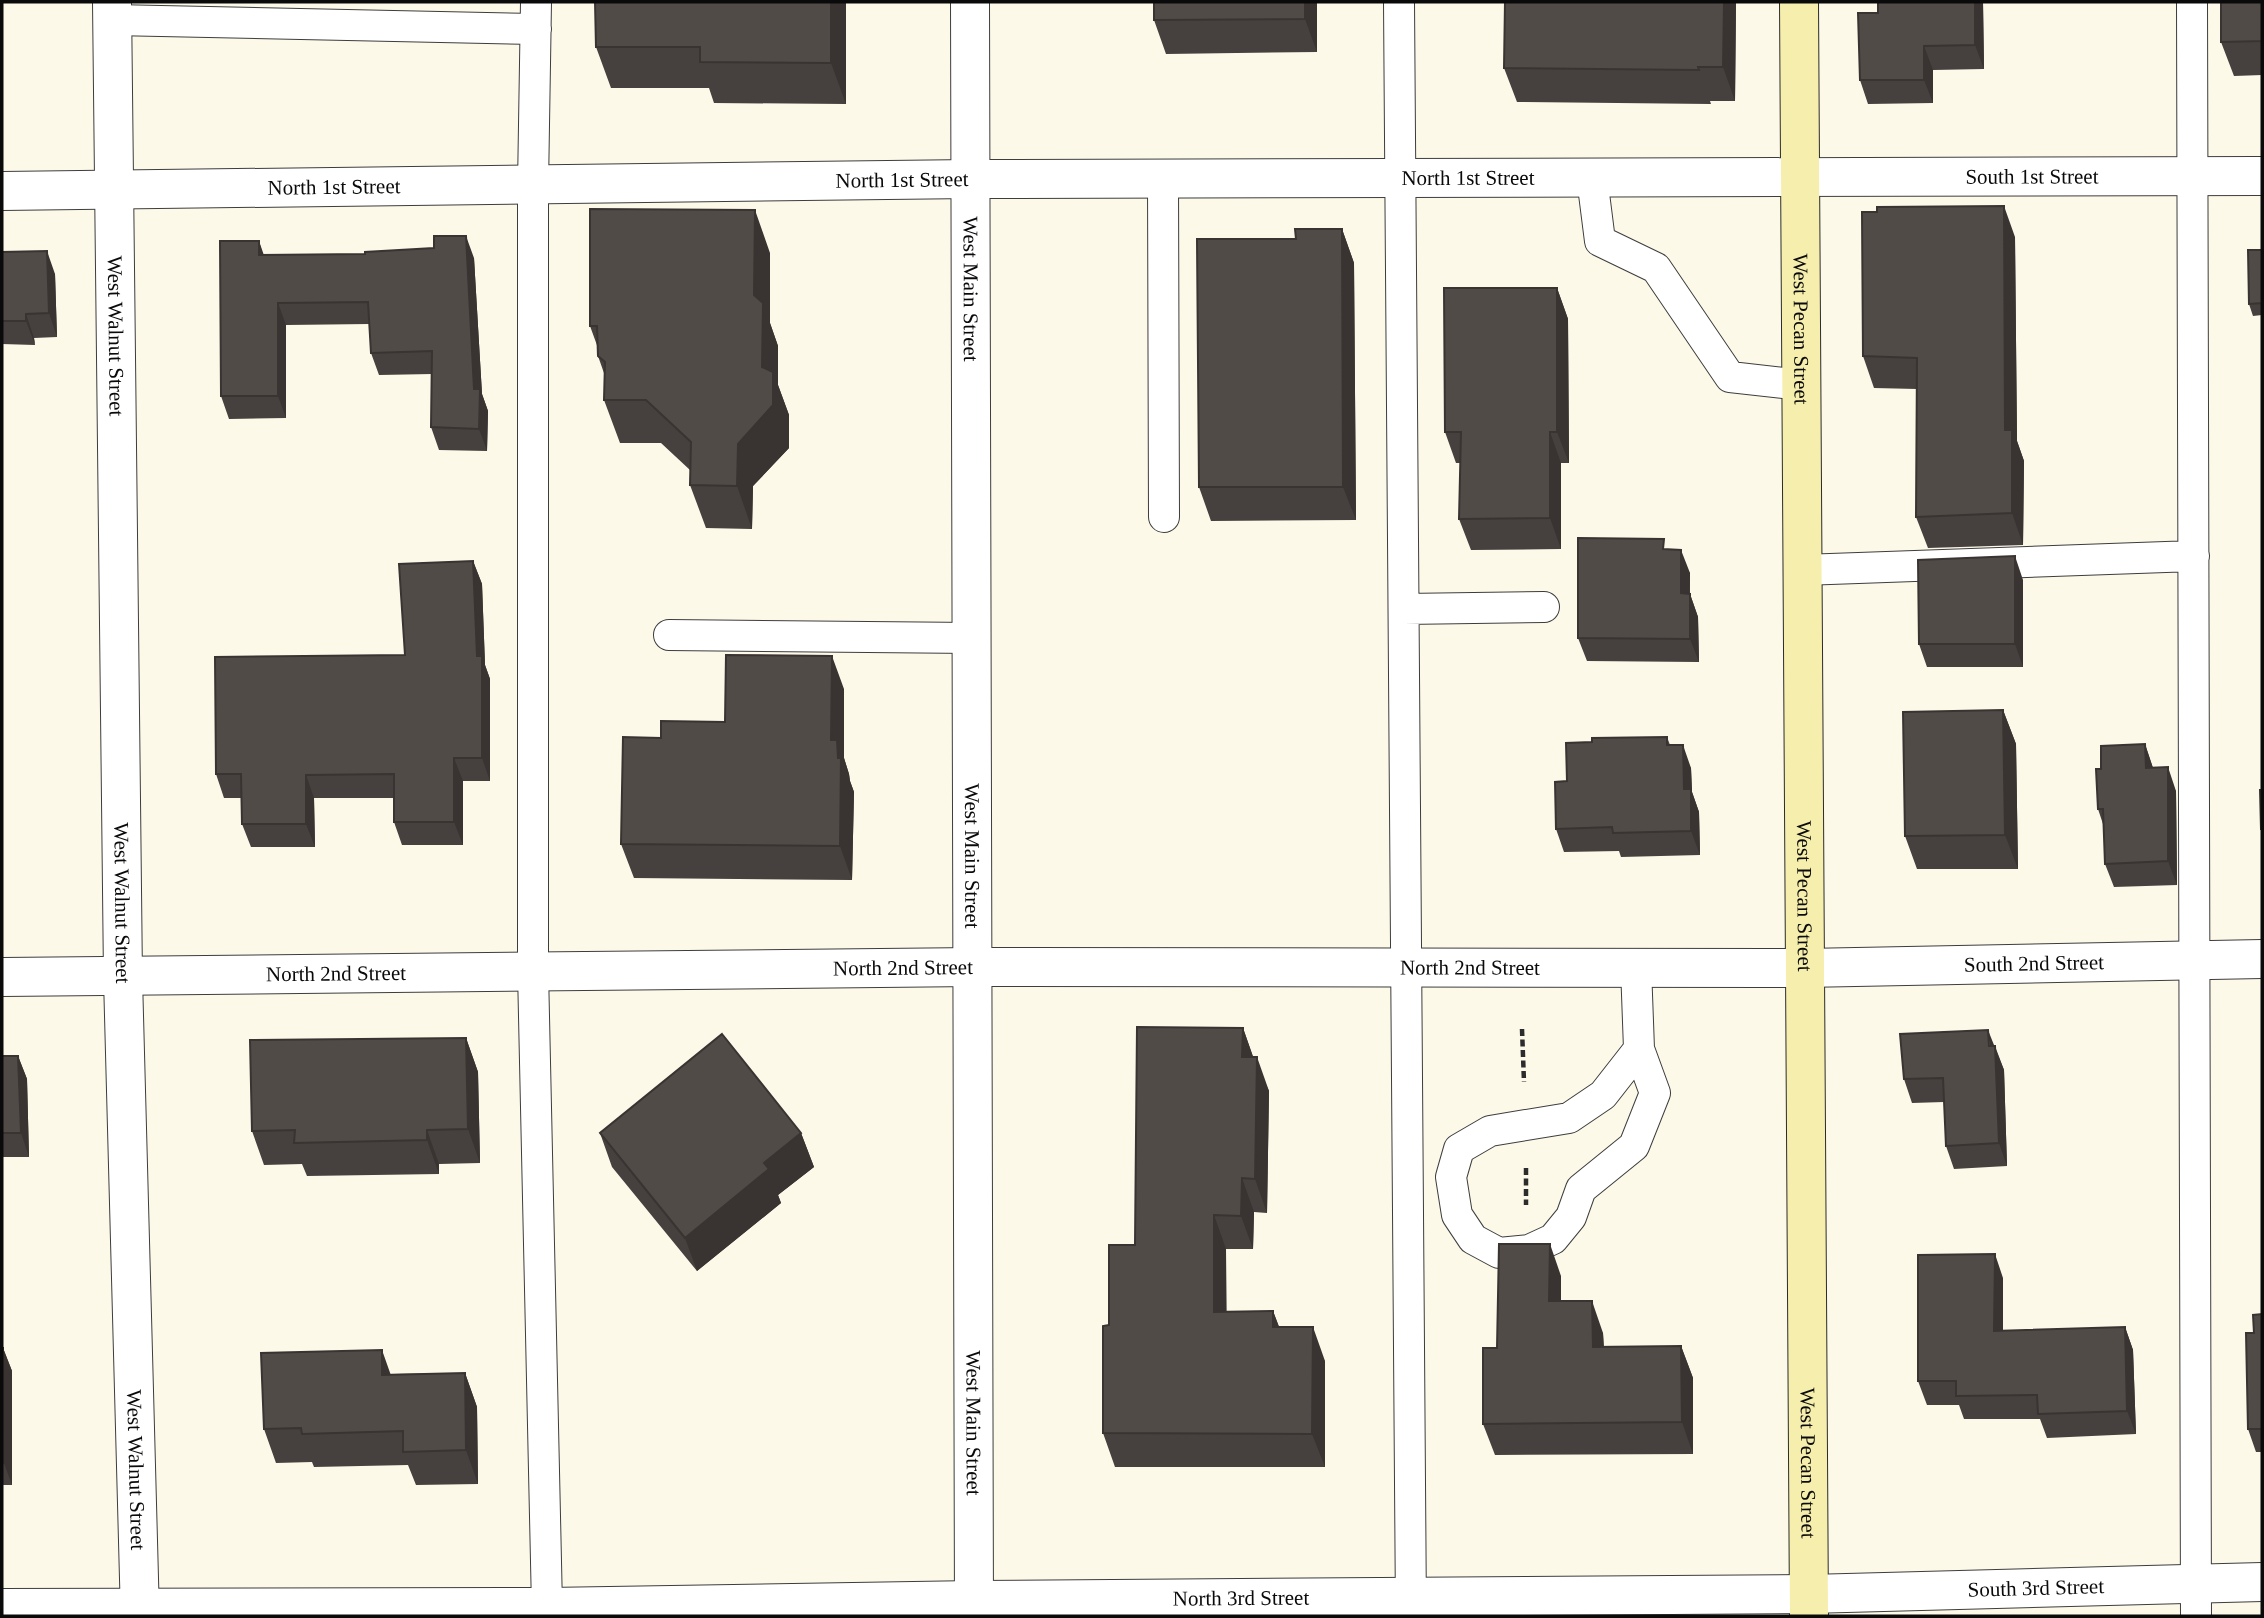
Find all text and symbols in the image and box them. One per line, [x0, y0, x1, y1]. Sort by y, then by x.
street label: South 1st Street [1965, 164, 2099, 189]
street label: North 1st Street [1401, 166, 1535, 190]
street label: North 1st Street [835, 167, 969, 193]
street label: North 1st Street [267, 174, 401, 200]
street label: West Main Street [959, 216, 983, 362]
street label: West Pecan Street [1789, 253, 1813, 405]
street label: West Walnut Street [103, 255, 129, 417]
street label: West Main Street [960, 783, 984, 929]
street label: West Pecan Street [1792, 820, 1817, 972]
street label: West Walnut Street [109, 822, 135, 984]
street label: South 2nd Street [1964, 950, 2104, 977]
street label: North 2nd Street [833, 955, 973, 980]
street label: North 2nd Street [1400, 956, 1540, 980]
street label: North 2nd Street [266, 961, 406, 986]
street label: West Main Street [961, 1350, 986, 1496]
street label: West Pecan Street [1796, 1387, 1821, 1539]
street label: West Walnut Street [122, 1389, 150, 1551]
street label: South 3rd Street [1967, 1574, 2105, 1602]
street label: North 3rd Street [1173, 1586, 1309, 1611]

